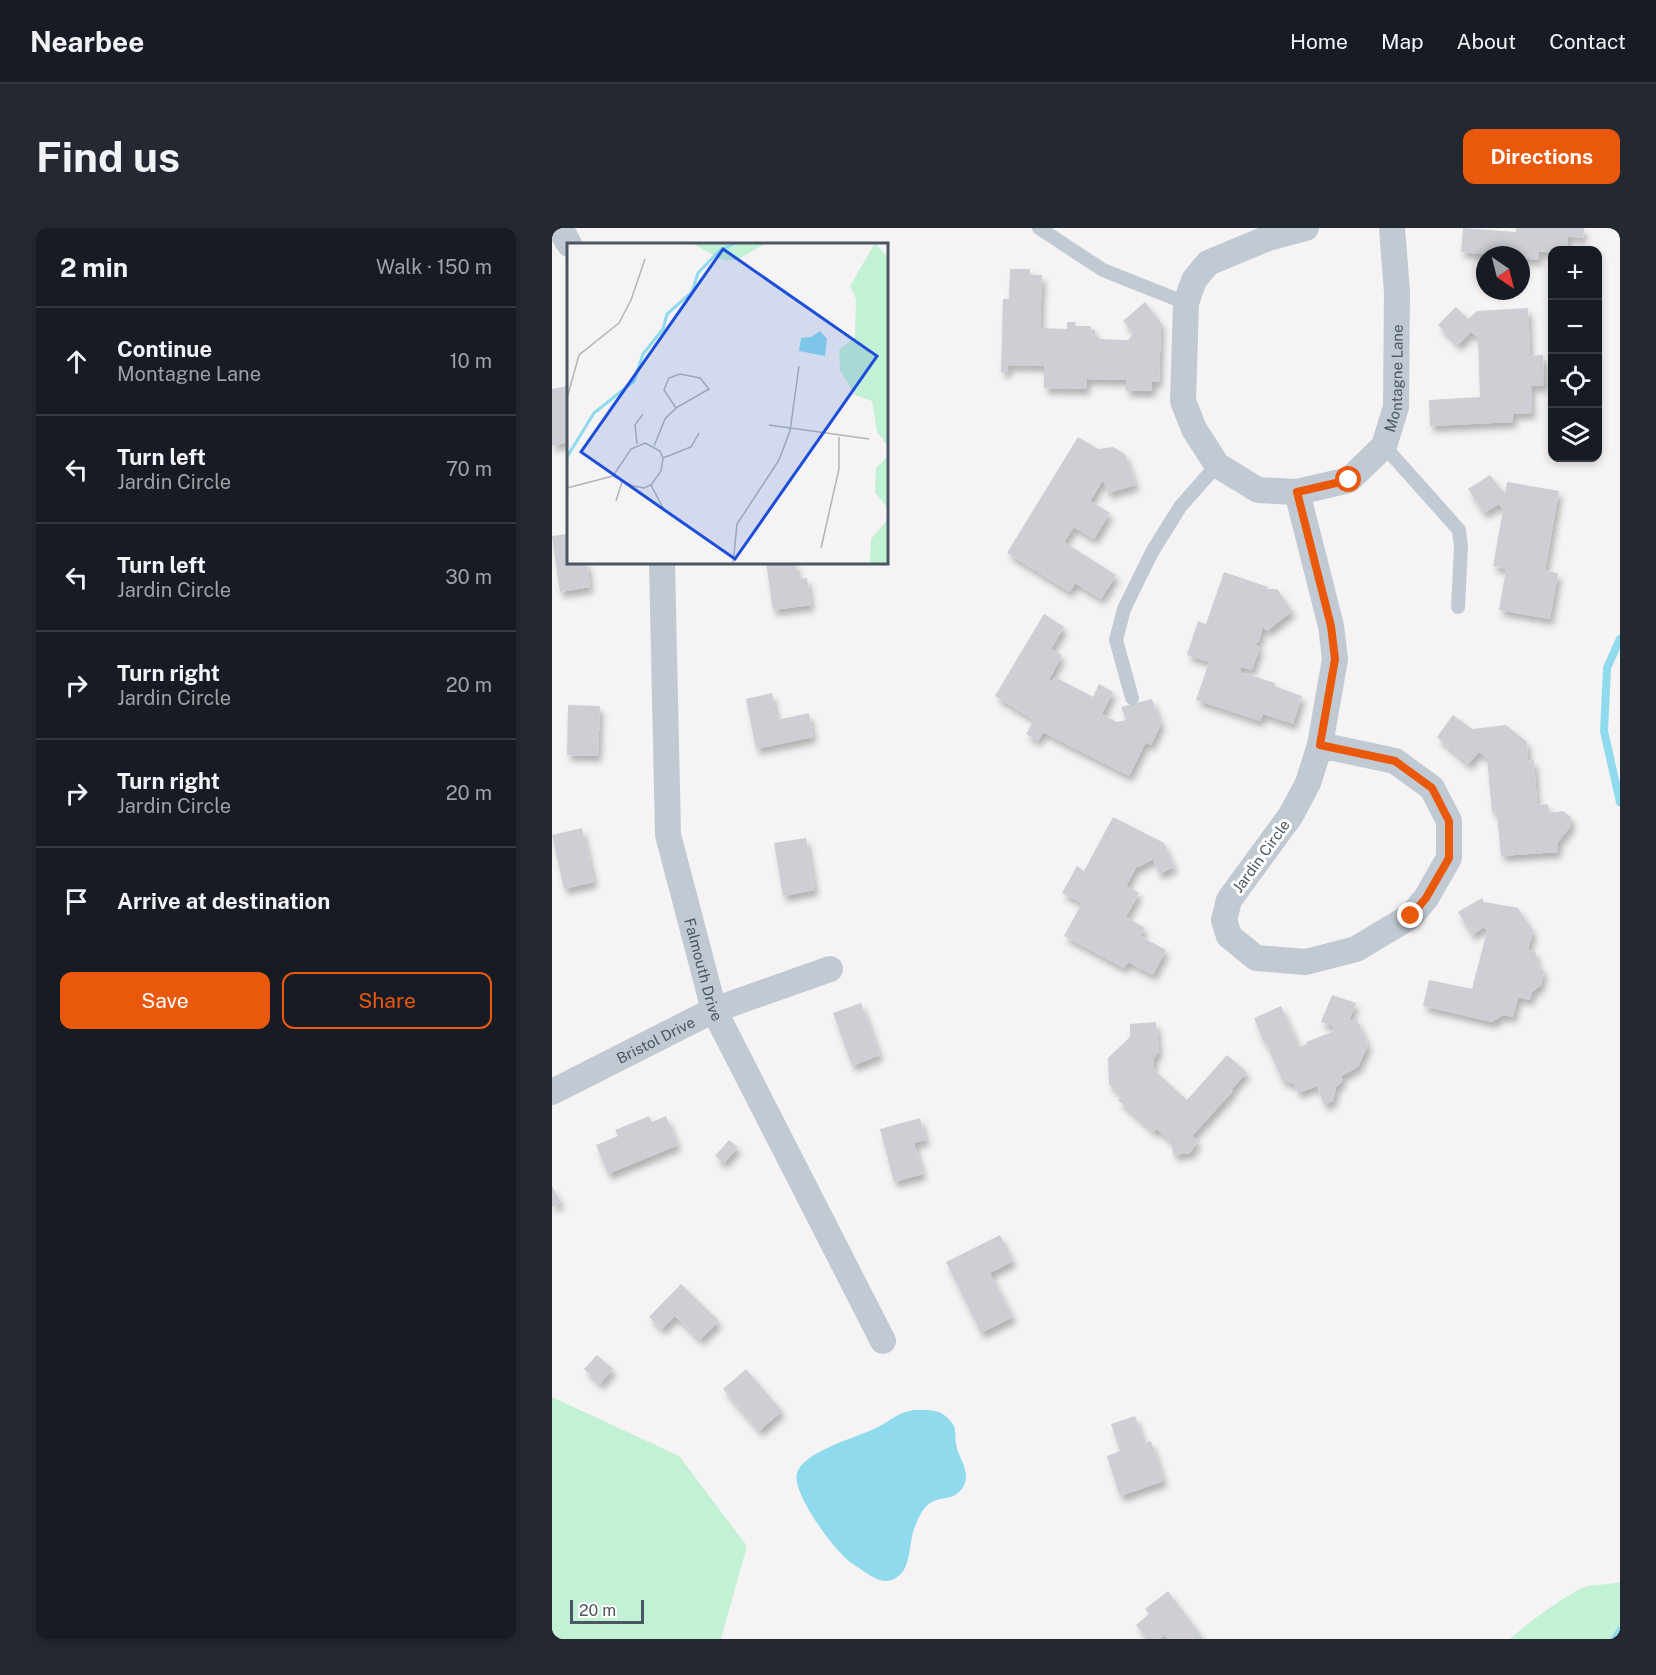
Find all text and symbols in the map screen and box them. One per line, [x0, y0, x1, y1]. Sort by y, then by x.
text: Nearbee [30, 25, 144, 58]
text: Home [1290, 29, 1348, 54]
text: Map [1381, 29, 1424, 54]
text: About [1457, 29, 1516, 54]
text: Contact [1549, 29, 1626, 54]
button: Directions [1463, 129, 1620, 184]
text: Find us [36, 132, 180, 181]
inset map [567, 243, 888, 564]
north arrow [1476, 246, 1530, 300]
map controls [1548, 246, 1602, 462]
button: + [1548, 246, 1602, 300]
text: 2 min [60, 252, 128, 283]
text: Walk · 150 m [376, 255, 492, 279]
button: − [1548, 300, 1602, 354]
street label: Montagne Lane [1380, 324, 1405, 434]
text: Continue [117, 336, 212, 362]
icon: ahead [60, 345, 93, 378]
text: 10 m [449, 349, 492, 373]
button: locate [1548, 354, 1602, 408]
text: Montagne Lane [117, 362, 261, 386]
button: layers [1548, 408, 1602, 462]
text: Turn left [117, 444, 206, 470]
icon: left [60, 453, 93, 486]
text: 70 m [446, 457, 492, 481]
route start [1335, 466, 1361, 492]
text: Jardin Circle [117, 470, 231, 494]
text: Turn left [117, 552, 206, 578]
icon: left [60, 561, 93, 594]
text: 30 m [445, 565, 492, 589]
text: Jardin Circle [117, 578, 231, 602]
text: Turn right [117, 660, 220, 686]
icon: right [60, 669, 93, 702]
text: 20 m [446, 673, 492, 697]
text: Jardin Circle [117, 686, 231, 710]
text: Turn right [117, 768, 220, 794]
icon: right [60, 777, 93, 810]
text: 20 m [446, 781, 492, 805]
text: Jardin Circle [117, 794, 231, 818]
street label: Jardin Circle [1229, 816, 1293, 896]
icon: arrive [60, 885, 93, 918]
text: Arrive at destination [117, 888, 330, 914]
route end [1397, 902, 1423, 928]
street label: Falmouth Drive [682, 916, 727, 1024]
button: Save [60, 972, 270, 1029]
button: Share [282, 972, 492, 1029]
street label: Bristol Drive [614, 1013, 697, 1066]
scale bar [570, 1597, 644, 1624]
text: 20 m [579, 1601, 616, 1620]

